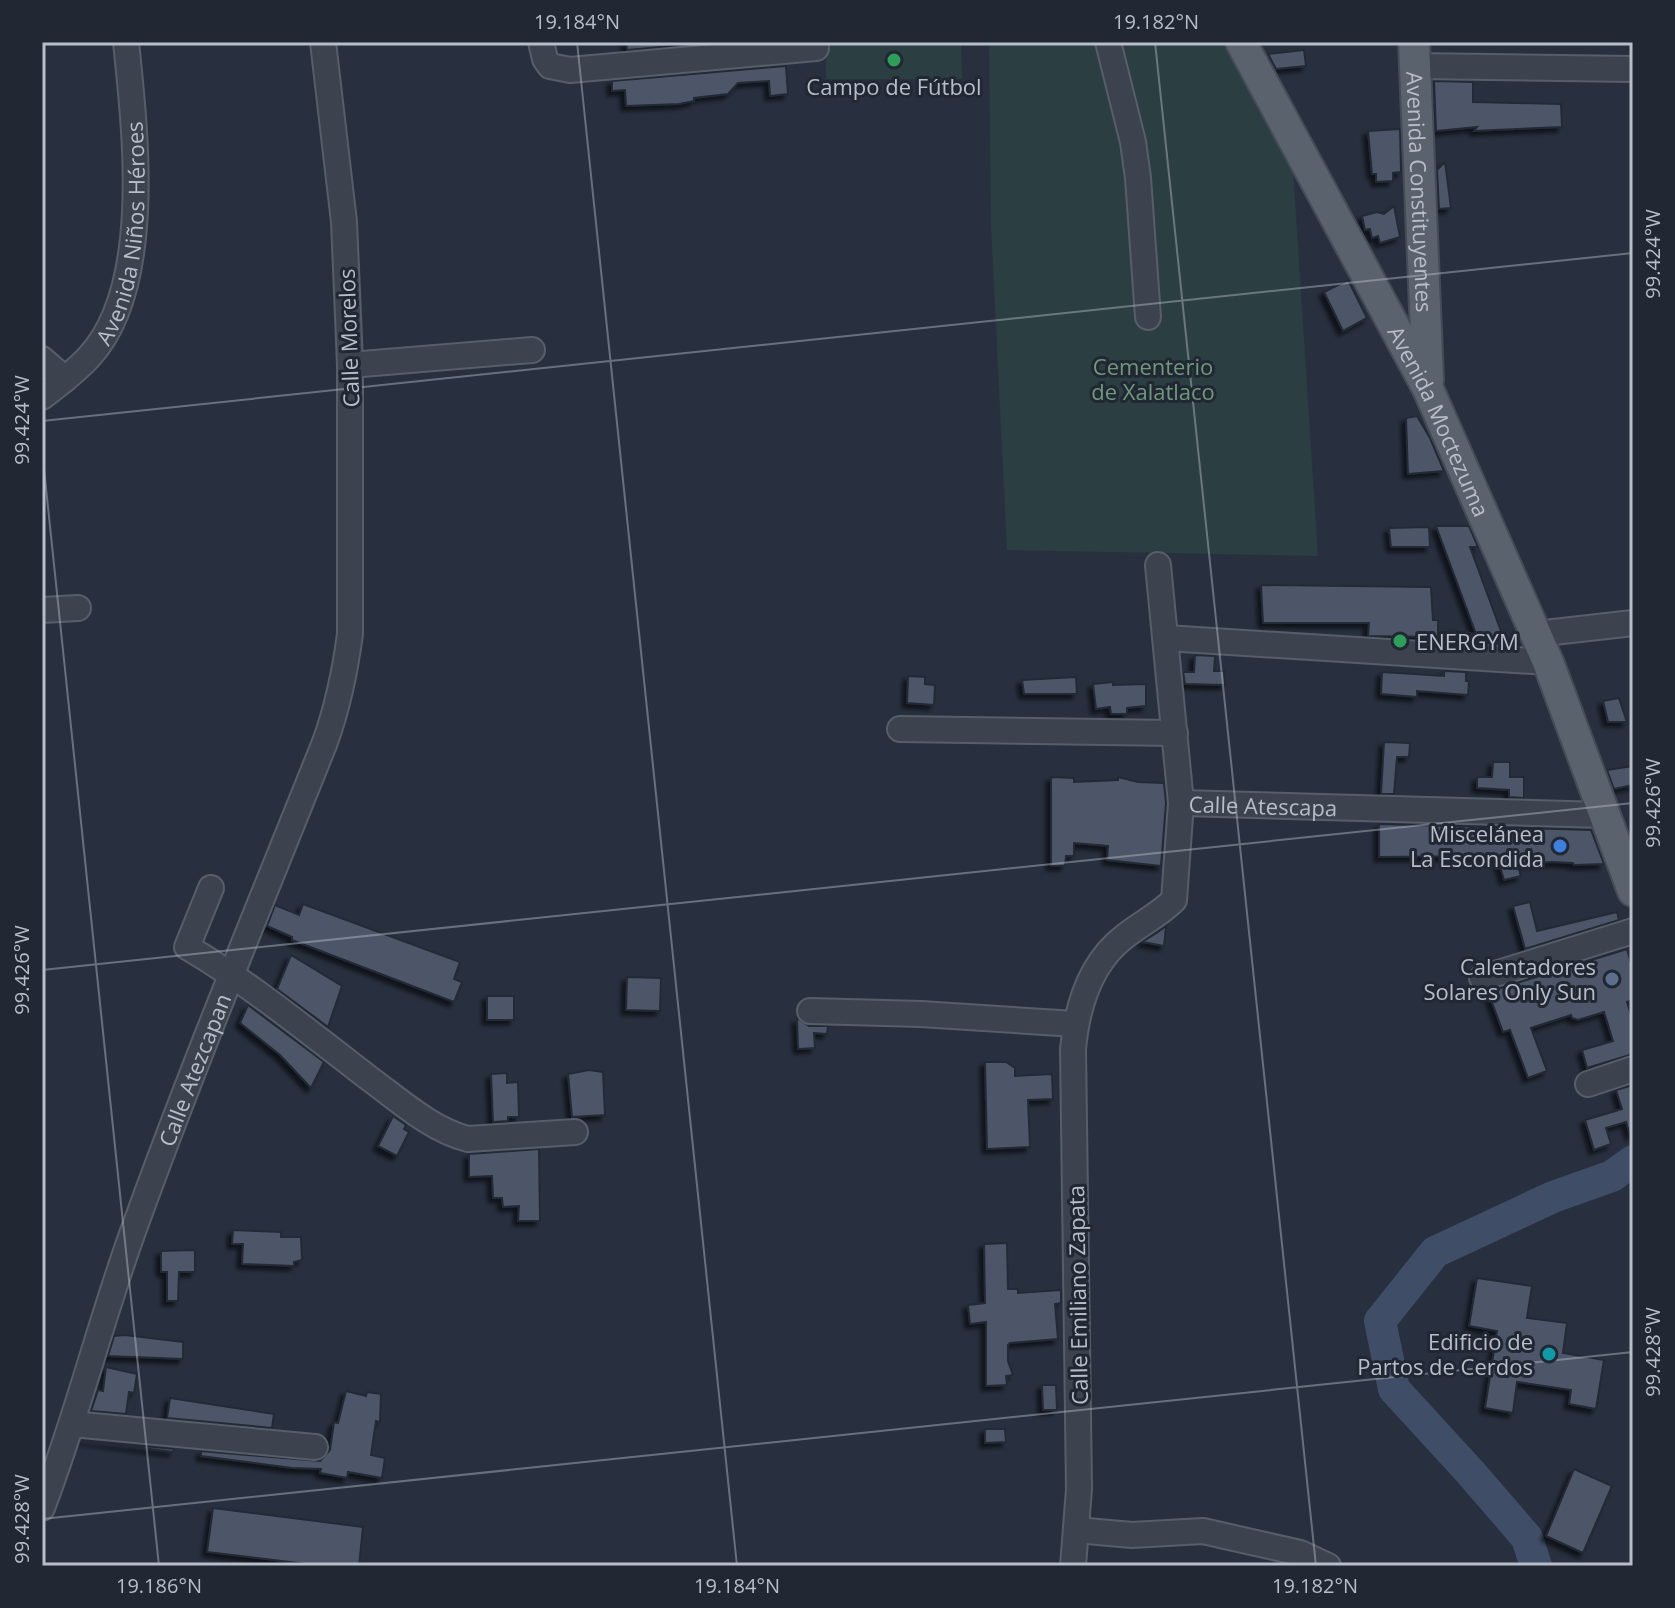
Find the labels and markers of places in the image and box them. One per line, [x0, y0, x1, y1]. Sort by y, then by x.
marker: Campo de Fútbol [885, 51, 903, 69]
place label: Campo de Fútbol [806, 71, 982, 101]
place label: ENERGYM [1416, 626, 1519, 656]
marker: ENERGYM [1391, 632, 1409, 650]
place label: Miscelánea La Escondida [1410, 818, 1544, 873]
marker: Miscelánea La Escondida [1551, 837, 1569, 855]
place label: Calentadores Solares Only Sun [1423, 951, 1596, 1006]
marker: Calentadores Solares Only Sun [1603, 970, 1621, 988]
place label: Edificio de Partos de Cerdos [1357, 1326, 1533, 1381]
marker: Edificio de Partos de Cerdos [1540, 1345, 1558, 1363]

